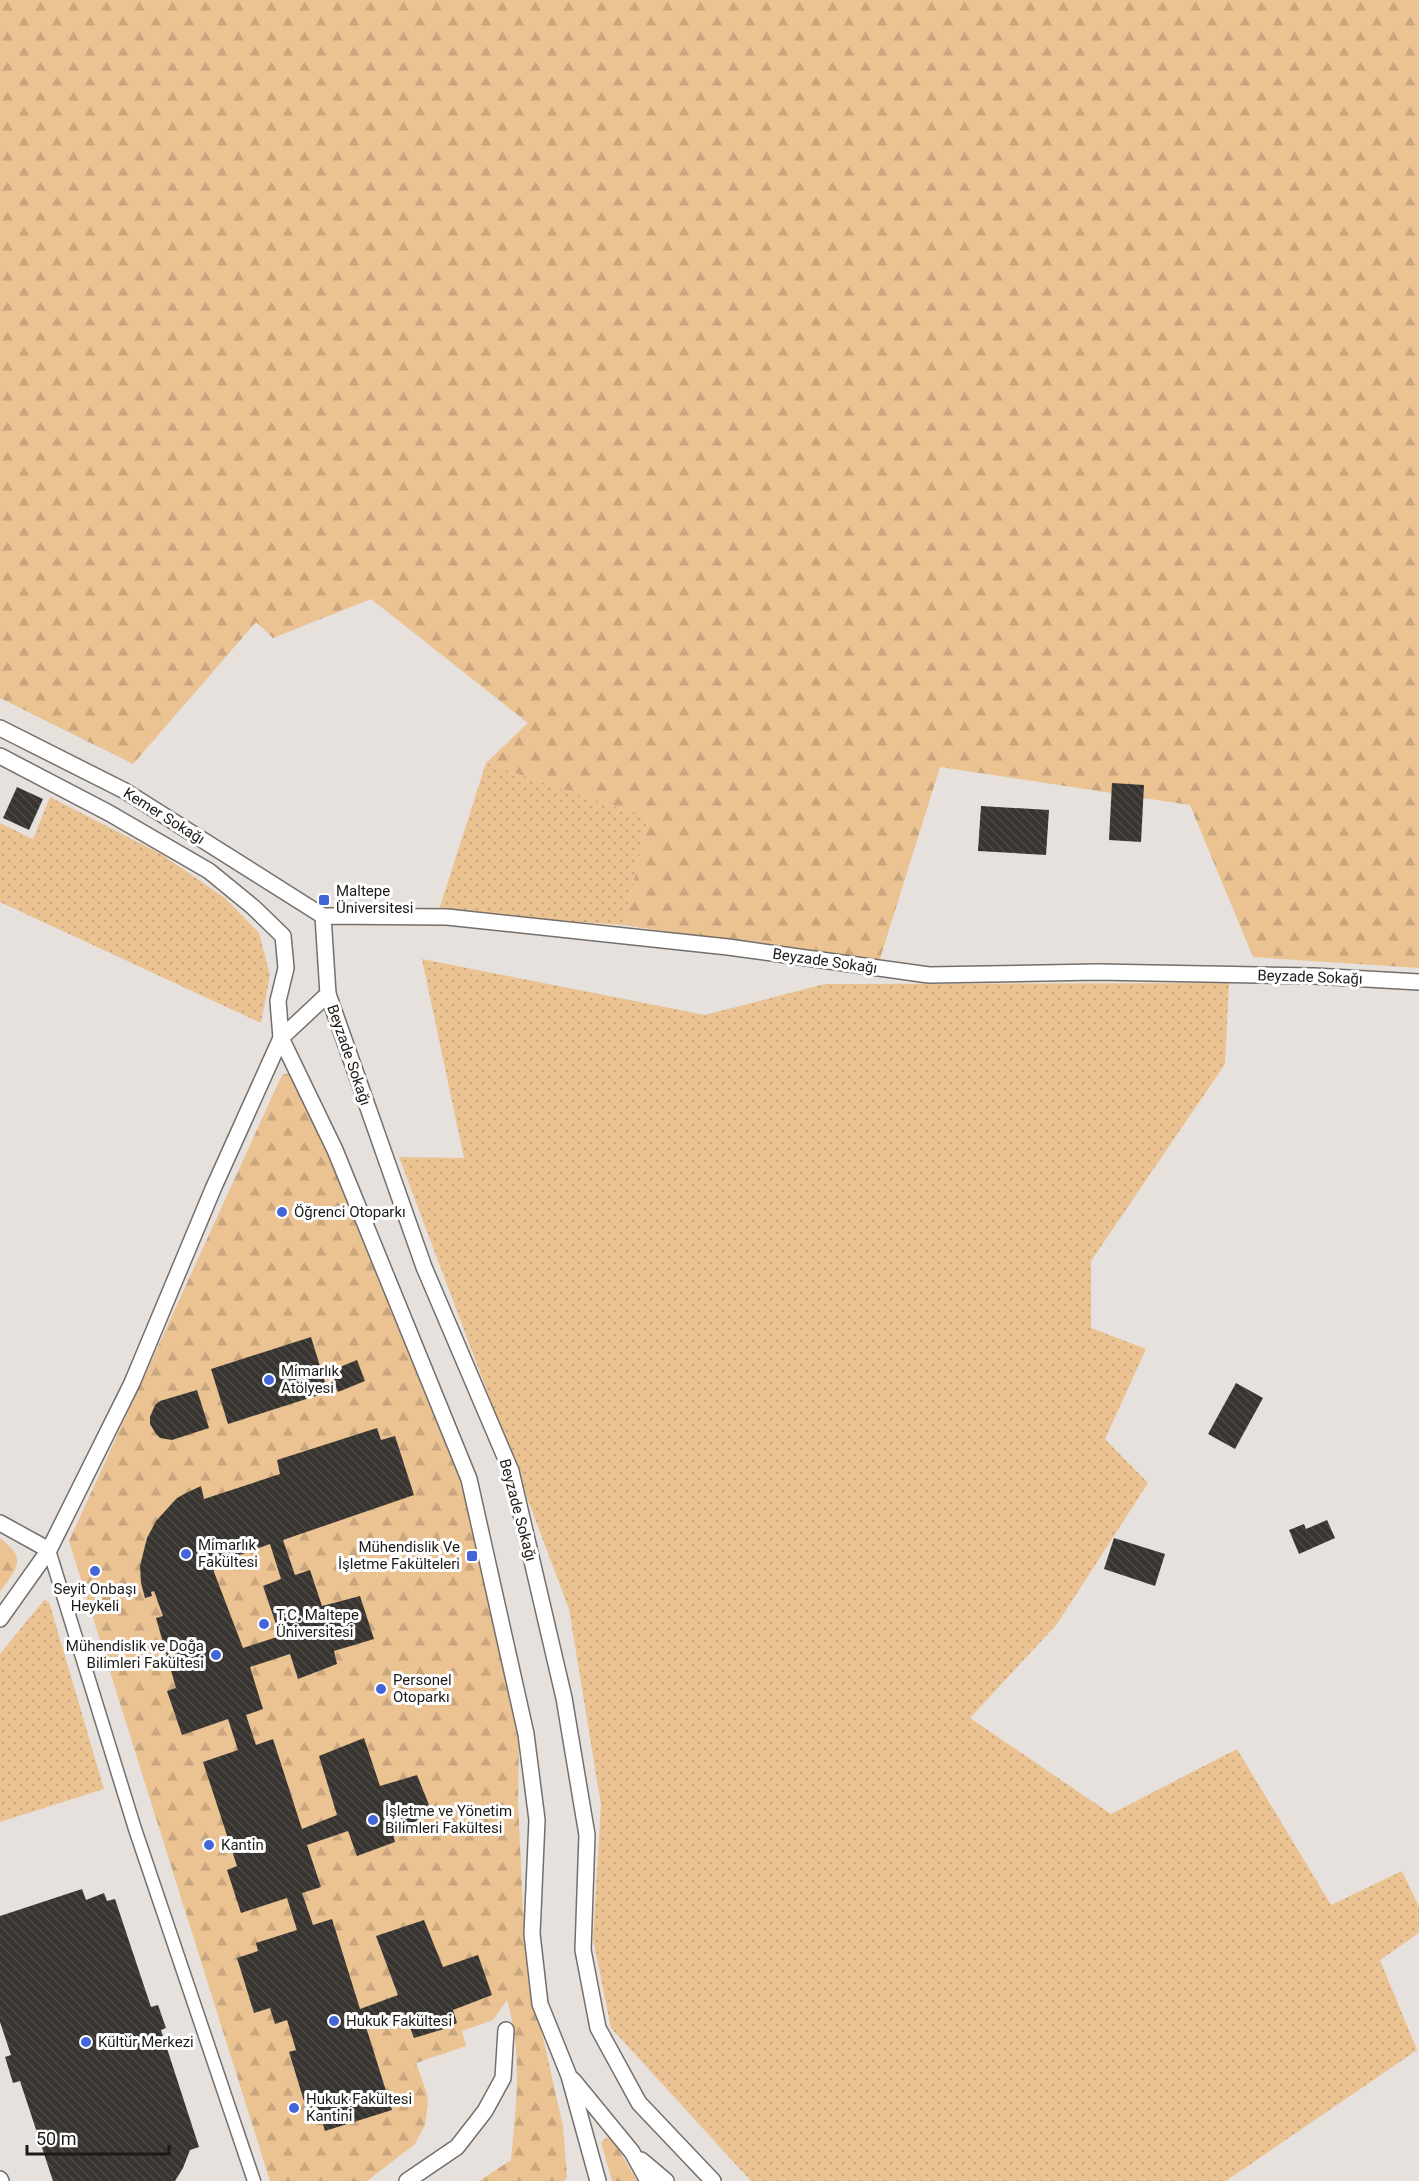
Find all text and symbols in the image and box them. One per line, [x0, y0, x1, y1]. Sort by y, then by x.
street label: Kemer Sokağı [120, 784, 208, 848]
place label: Maltepe Üniversitesi [336, 882, 414, 917]
marker: Maltepe Üniversitesi [317, 893, 331, 907]
street label: Beyzade Sokağı [772, 945, 878, 977]
street label: Beyzade Sokağı [1257, 966, 1363, 988]
street label: Beyzade Sokağı [323, 1002, 375, 1108]
place label: Öğrenci Otoparkı [294, 1203, 406, 1221]
marker: Öğrenci Otoparkı [275, 1205, 289, 1219]
place label: Mimarlık Atölyesi [281, 1362, 340, 1397]
marker: Mimarlık Atölyesi [262, 1373, 276, 1387]
street label: Beyzade Sokağı [496, 1457, 540, 1563]
place label: Mimarlık Fakültesi [198, 1536, 258, 1571]
place label: Mühendislik Ve İşletme Fakülteleri [338, 1538, 460, 1573]
marker: Mimarlık Fakültesi [179, 1547, 193, 1561]
marker: Mühendislik Ve İşletme Fakülteleri [465, 1549, 479, 1563]
marker: Seyit Onbaşı Heykeli [88, 1564, 102, 1578]
place label: Seyit Onbaşı Heykeli [54, 1580, 136, 1615]
place label: T.C. Maltepe Üniversitesi [276, 1606, 359, 1641]
marker: T.C. Maltepe Üniversitesi [257, 1617, 271, 1631]
place label: Mühendislik ve Doğa Bilimleri Fakültesi [66, 1637, 204, 1672]
marker: Mühendislik ve Doğa Bilimleri Fakültesi [209, 1648, 223, 1662]
place label: Personel Otoparkı [393, 1671, 452, 1706]
marker: Personel Otoparkı [374, 1682, 388, 1696]
place label: İşletme ve Yönetim Bilimleri Fakültesi [385, 1802, 512, 1837]
marker: İşletme ve Yönetim Bilimleri Fakültesi [366, 1813, 380, 1827]
place label: Kantin [221, 1836, 264, 1854]
marker: Kantin [202, 1838, 216, 1852]
place label: Hukuk Fakültesi [346, 2012, 452, 2030]
marker: Hukuk Fakültesi [327, 2014, 341, 2028]
place label: Kültür Merkezi [98, 2033, 194, 2051]
marker: Kültür Merkezi [79, 2035, 93, 2049]
place label: Hukuk Fakültesi Kantini [306, 2090, 412, 2125]
marker: Hukuk Fakültesi Kantini [287, 2101, 301, 2115]
scale bar [27, 2118, 170, 2156]
text: 50 m [36, 2128, 76, 2149]

